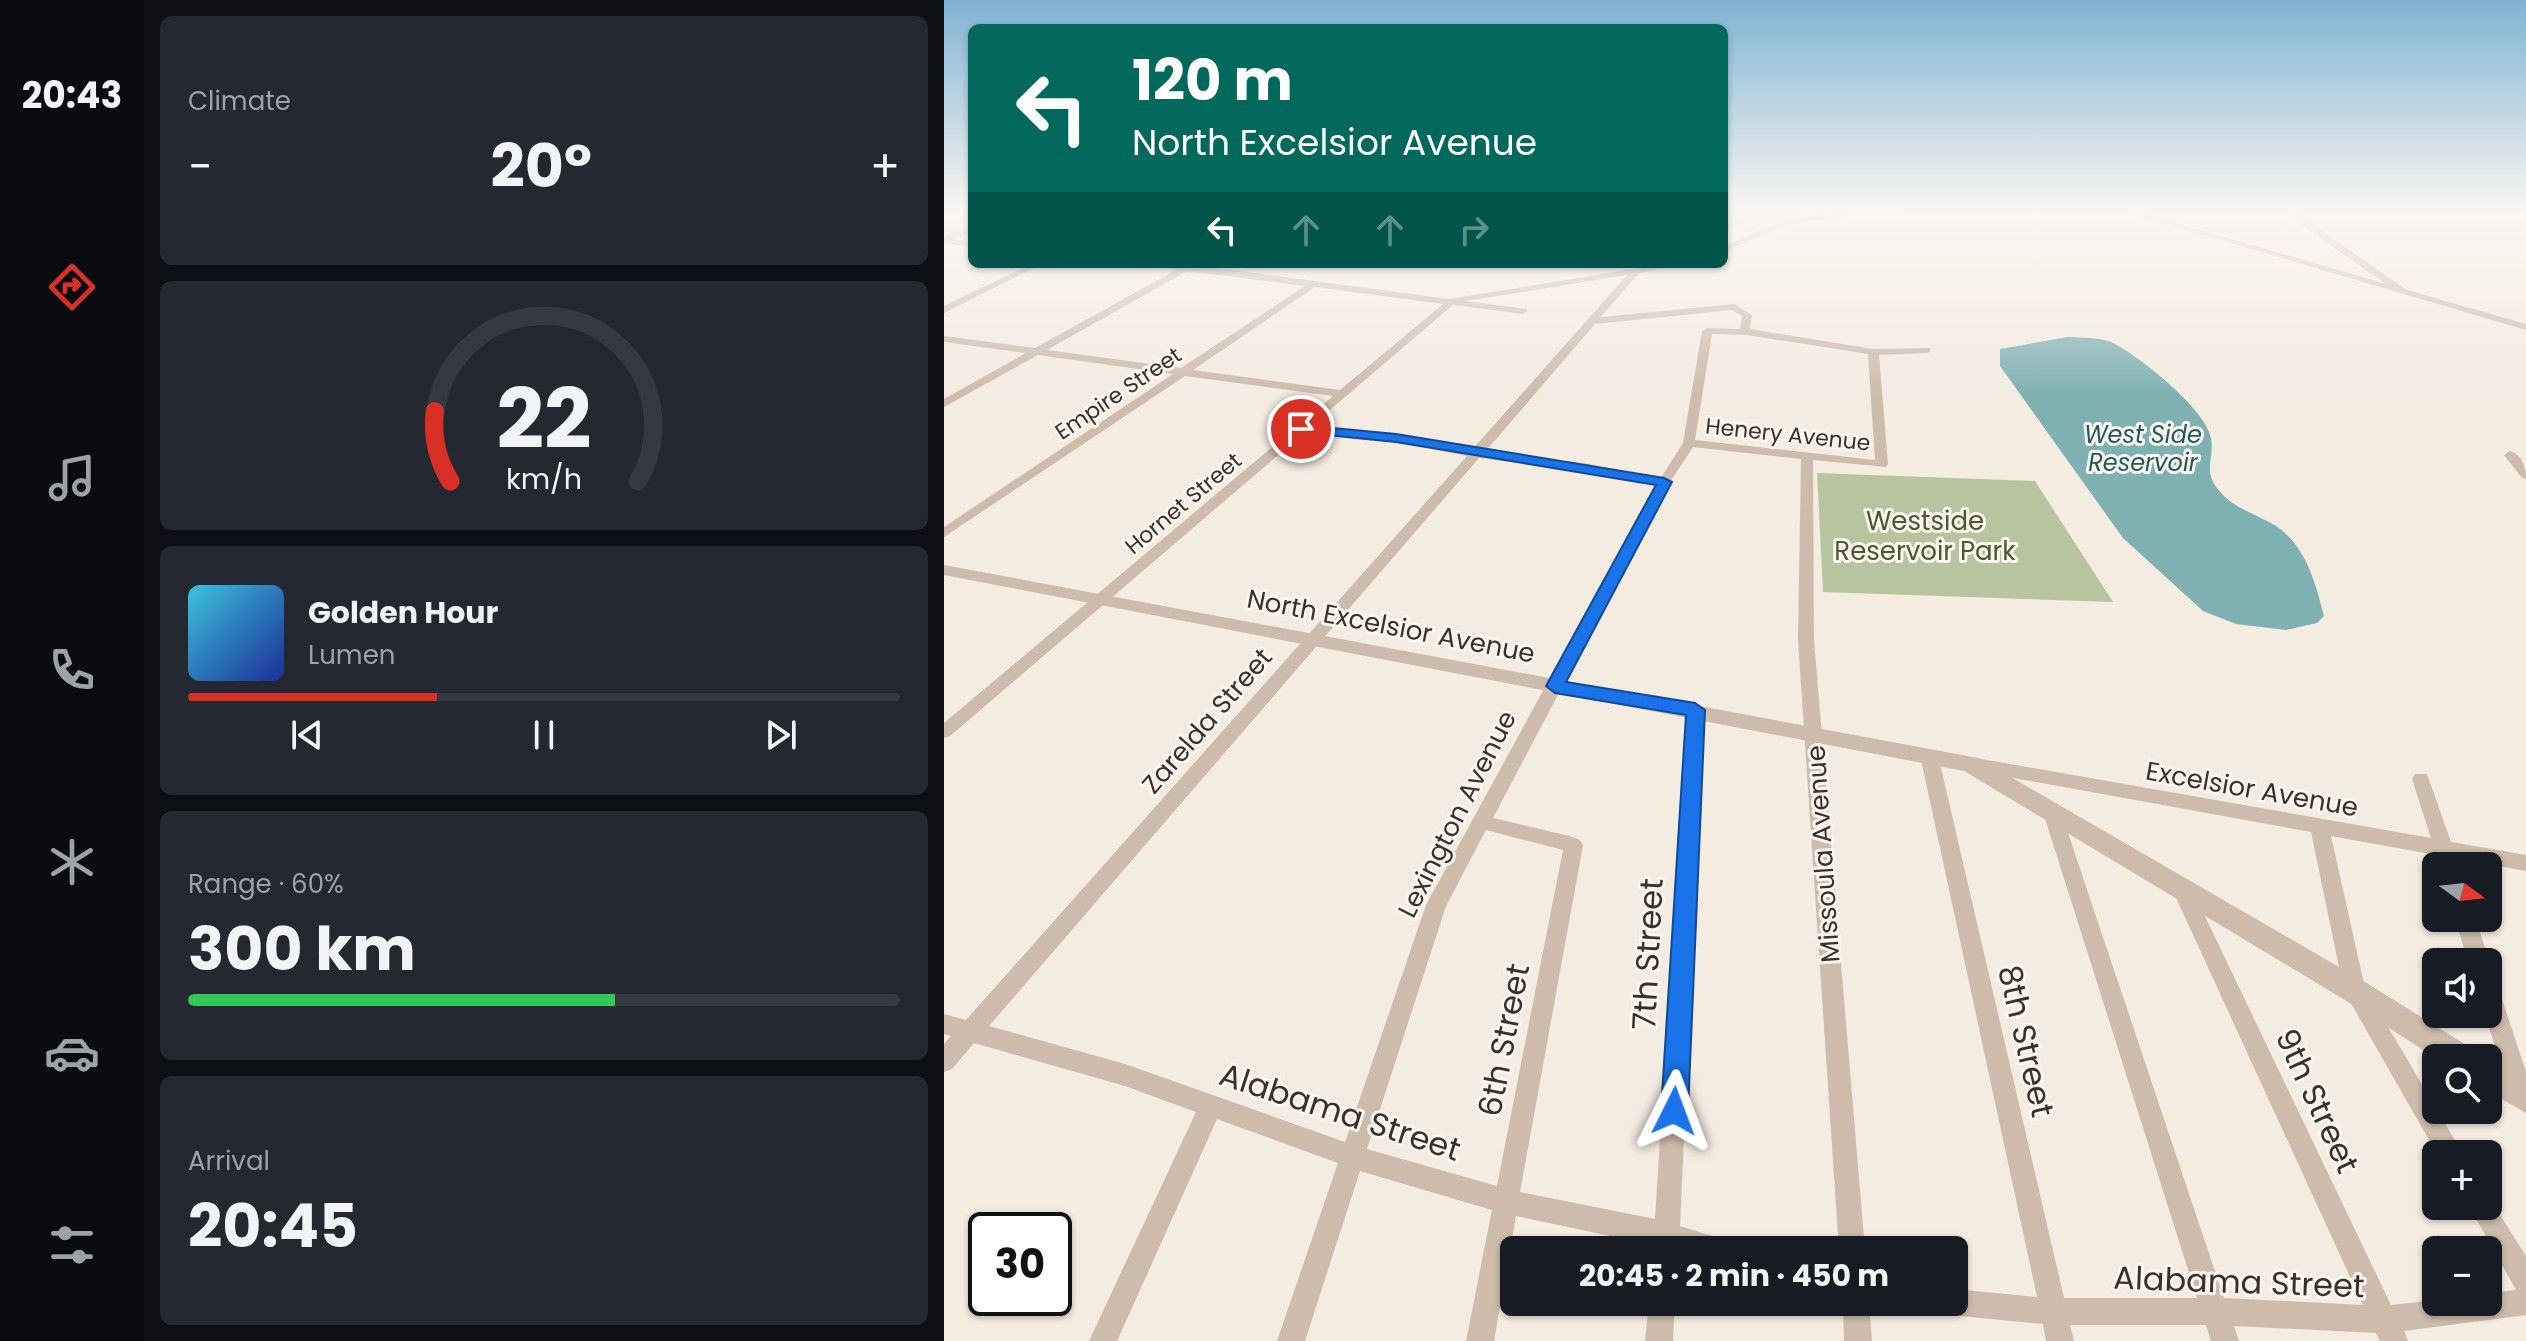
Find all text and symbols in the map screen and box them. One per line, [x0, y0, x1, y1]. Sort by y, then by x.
text: 120 m [1132, 41, 1293, 120]
icon: left [1000, 56, 1104, 160]
text: 20:43 [22, 70, 122, 121]
text: Climate [188, 83, 291, 119]
text: North Excelsior Avenue [1132, 117, 1537, 168]
text: 20° [491, 124, 592, 208]
text: − [188, 136, 212, 197]
text: + [870, 136, 900, 197]
icon: left [1200, 208, 1244, 252]
icon: ahead [1284, 208, 1328, 252]
icon: ahead [1368, 208, 1412, 252]
icon: right [1452, 208, 1496, 252]
icon: directions [44, 259, 100, 315]
street label: Empire Street [1049, 340, 1188, 447]
text: 22 [496, 360, 592, 476]
pin [1267, 395, 1335, 463]
icon: arrive [1279, 407, 1323, 451]
street label: Henery Avenue [1704, 410, 1872, 459]
water label: West Side Reservoir [2084, 418, 2202, 479]
street label: Hornet Street [1118, 445, 1248, 561]
icon: music [44, 450, 100, 506]
text: km/h [506, 459, 582, 499]
park label: Westside Reservoir Park [1834, 503, 2016, 569]
street label: North Excelsior Avenue [1244, 580, 1538, 672]
text: Golden Hour [308, 591, 498, 634]
text: Lumen [308, 637, 395, 673]
street label: Zarelda Street [1134, 640, 1280, 802]
icon: phone [44, 642, 100, 698]
street label: Lexington Avenue [1389, 704, 1525, 924]
icon: previous [285, 713, 329, 757]
icon: pause [522, 713, 566, 757]
icon: next [759, 713, 803, 757]
street label: Missoula Avenue [1797, 744, 1849, 964]
street label: Excelsior Avenue [2143, 753, 2361, 825]
icon: climate [44, 834, 100, 890]
north arrow [2422, 852, 2502, 932]
map controls [2422, 852, 2502, 1316]
text: Range · 60% [188, 866, 344, 902]
street label: 7th Street [1621, 877, 1674, 1031]
text: 300 km [188, 907, 416, 991]
button: sound [2422, 948, 2502, 1028]
street label: 6th Street [1467, 960, 1540, 1120]
street label: 8th Street [1987, 961, 2066, 1121]
street label: 9th Street [2264, 1021, 2370, 1180]
icon: car [44, 1025, 100, 1081]
button: search [2422, 1044, 2502, 1124]
street label: Alabama Street [1214, 1051, 1467, 1172]
position arrow [1632, 1069, 1716, 1153]
button: + [2422, 1140, 2502, 1220]
text: Arrival [188, 1143, 270, 1179]
text: 20:45 [188, 1184, 358, 1268]
speed limit sign: 30 [968, 1212, 1072, 1316]
icon: filters [44, 1217, 100, 1273]
button: − [2422, 1236, 2502, 1316]
text: 20:45 · 2 min · 450 m [1579, 1254, 1889, 1297]
street label: Alabama Street [2113, 1255, 2365, 1308]

